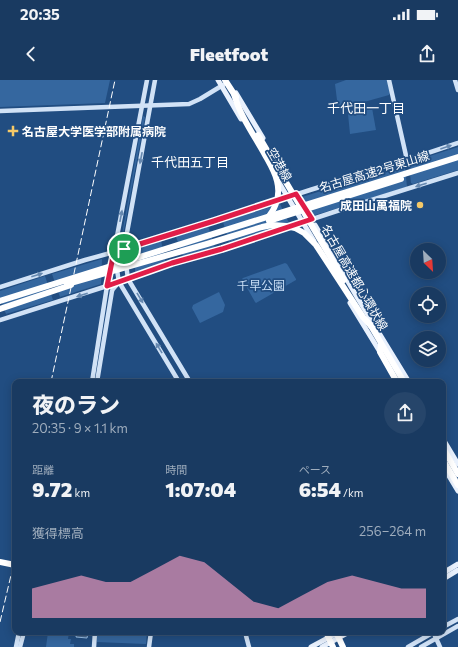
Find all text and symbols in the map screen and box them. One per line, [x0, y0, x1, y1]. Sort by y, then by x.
text: 20:35 [20, 5, 60, 23]
icon: back [20, 43, 42, 65]
text: Fleetfoot [190, 43, 268, 65]
icon: share [416, 43, 438, 65]
district label: 千代田一丁目 [327, 100, 405, 116]
place label: 名古屋大学医学部附属病院 [22, 124, 166, 138]
marker: 名古屋大学医学部附属病院 [7, 125, 19, 137]
one-way arrow [440, 144, 452, 150]
street label: 空港線 [265, 145, 295, 183]
street label: 名古屋高速2号東山線 [317, 148, 431, 194]
one-way arrow [138, 152, 144, 164]
district label: 千代田五丁目 [151, 154, 229, 170]
one-way arrow [415, 182, 427, 188]
place label: 成田山萬福院 [340, 198, 412, 212]
marker: 成田山萬福院 [415, 200, 425, 210]
one-way arrow [119, 210, 125, 223]
street label: 名古屋高速都心環状線 [319, 222, 391, 332]
pin [107, 232, 141, 266]
icon: arrive [113, 238, 135, 260]
north arrow [410, 243, 446, 279]
map controls [410, 243, 446, 367]
one-way arrow [31, 272, 43, 278]
park label: 千早公園 [237, 278, 285, 292]
button: locate [410, 287, 446, 323]
one-way arrow [75, 292, 87, 298]
one-way arrow [137, 292, 144, 304]
button: layers [410, 331, 446, 367]
one-way arrow [156, 343, 163, 354]
text: 夜のラン [32, 391, 120, 418]
button: share [384, 392, 426, 434]
text: 20:35 · 9 × 1.1 km [32, 420, 128, 436]
text: 距離 [32, 463, 54, 476]
text: 時間 [165, 463, 187, 476]
text: ペース [299, 463, 331, 476]
text: 9.72 [32, 477, 72, 501]
text: 1:07:04 [165, 477, 236, 501]
text: 6:54 [299, 477, 341, 501]
text: km [72, 486, 90, 499]
text: /km [341, 486, 363, 499]
text: 256–264 m [359, 523, 426, 539]
text: 獲得標高 [32, 525, 84, 541]

